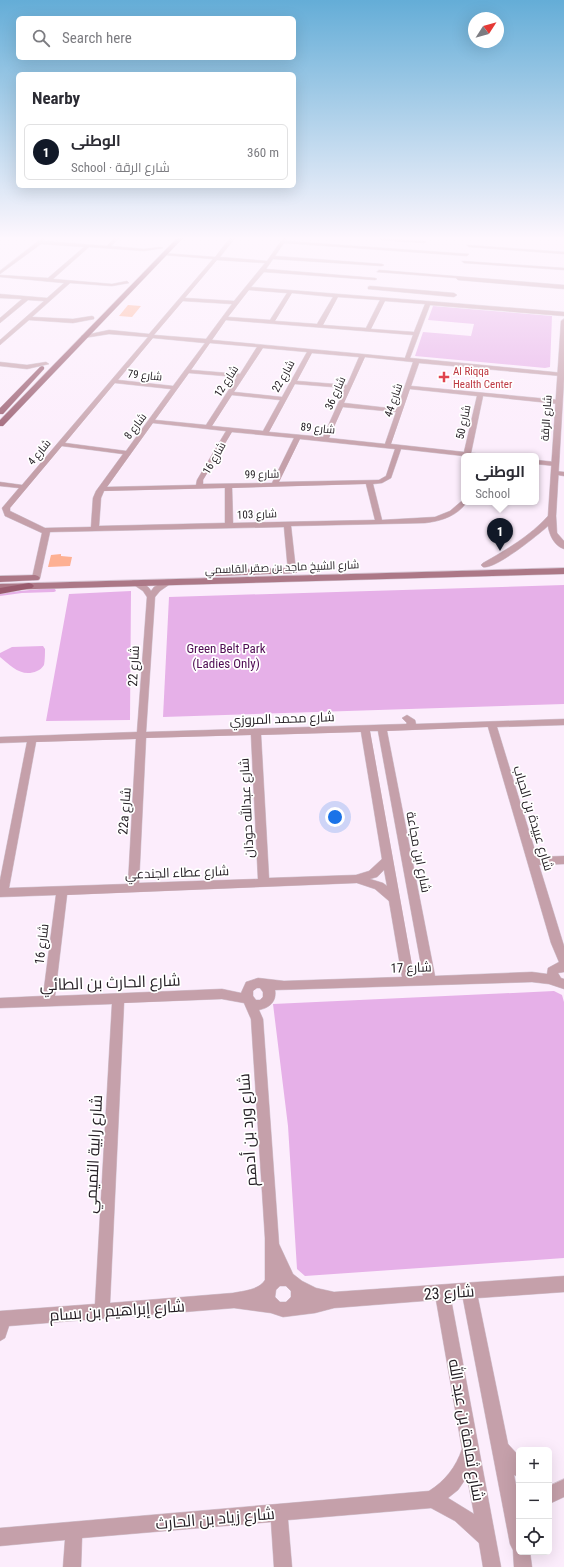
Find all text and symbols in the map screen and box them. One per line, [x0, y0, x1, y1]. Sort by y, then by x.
north arrow [468, 12, 504, 48]
search box [16, 16, 296, 60]
icon: search [30, 27, 52, 49]
text: Search here [62, 29, 132, 47]
text: Nearby [32, 88, 80, 108]
text: الوطنی [71, 132, 121, 150]
text: 1 [43, 145, 49, 160]
text: 360 m [247, 145, 279, 160]
text: School · شارع الرقة [71, 160, 170, 175]
street label: شارع 22 [269, 358, 298, 395]
street label: شارع 12 [212, 363, 242, 400]
place label: Al Riqqa Health Center [453, 365, 513, 391]
street label: شارع 79 [127, 367, 163, 385]
marker: Al Riqqa Health Center [438, 371, 450, 383]
street label: شارع 36 [322, 375, 349, 412]
street label: شارع 44 [382, 382, 406, 419]
street label: شارع الرقة [538, 395, 556, 442]
street label: شارع 50 [454, 404, 474, 441]
street label: شارع 8 [121, 411, 150, 443]
street label: شارع 89 [300, 420, 336, 438]
street label: شارع 4 [25, 437, 55, 468]
street label: شارع 16 [200, 440, 230, 477]
popup [461, 453, 539, 505]
text: الوطنی [475, 463, 525, 481]
street label: شارع 99 [245, 468, 279, 482]
text: School [475, 486, 510, 501]
street label: شارع 103 [237, 507, 277, 523]
pin: 1 [487, 518, 513, 551]
street label: شارع الشيخ ماجد بن صقر القاسمي [205, 558, 359, 579]
park label: Green Belt Park (Ladies Only) [186, 641, 266, 671]
street label: شارع 22 [125, 645, 143, 687]
street label: شارع محمد المروزي [229, 709, 335, 731]
street label: شارع عبدالله حوذان [235, 758, 258, 858]
street label: شارع عبيدة بن الحباب [509, 764, 557, 873]
street label: 22a شارع [115, 787, 135, 835]
your location [325, 807, 345, 827]
street label: شارع ابن مجاعة [402, 810, 434, 894]
street label: شارع عطاء الجندعي [125, 863, 230, 885]
street label: شارع 16 [32, 923, 52, 965]
street label: شارع 17 [390, 959, 432, 977]
street label: شارع الحارث بن الطائي [39, 971, 181, 998]
street label: شارع ورد بن أدهم [234, 1073, 263, 1187]
street label: شارع رابية التميمي [81, 1094, 110, 1214]
street label: شارع 23 [423, 1281, 475, 1306]
street label: شارع إبراهيم بن بسام [49, 1296, 186, 1327]
street label: شارع ثمامة بن عبد الله [443, 1357, 489, 1503]
map controls [516, 1447, 552, 1555]
button: + [516, 1447, 552, 1483]
button: − [516, 1483, 552, 1519]
street label: شارع زياد بن الحارث [155, 1504, 276, 1535]
button: locate [516, 1519, 552, 1555]

